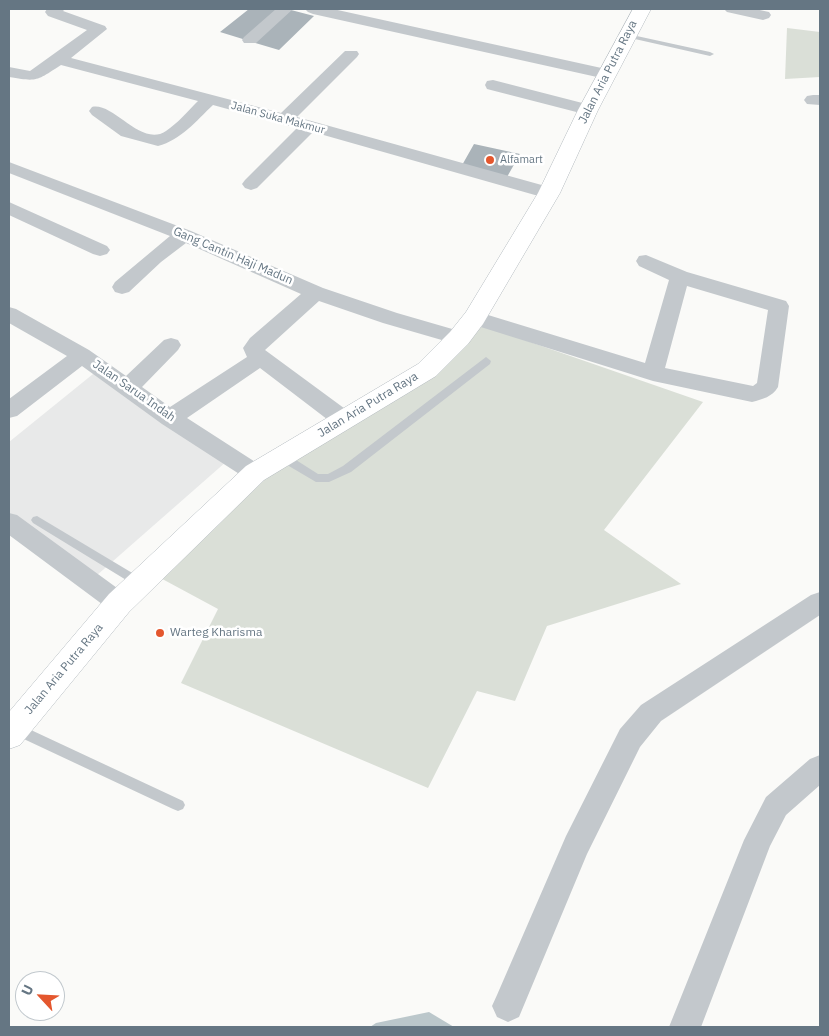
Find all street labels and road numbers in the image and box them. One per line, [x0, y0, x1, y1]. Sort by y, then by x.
street label: Jalan Aria Putra Raya [576, 18, 640, 126]
street label: Jalan Suka Makmur [230, 99, 326, 137]
street label: Gang Cantin Haji Madun [171, 224, 295, 288]
street label: Jalan Sarua Indah [90, 357, 178, 425]
street label: Jalan Aria Putra Raya [315, 369, 421, 441]
street label: Jalan Aria Putra Raya [22, 621, 106, 717]

